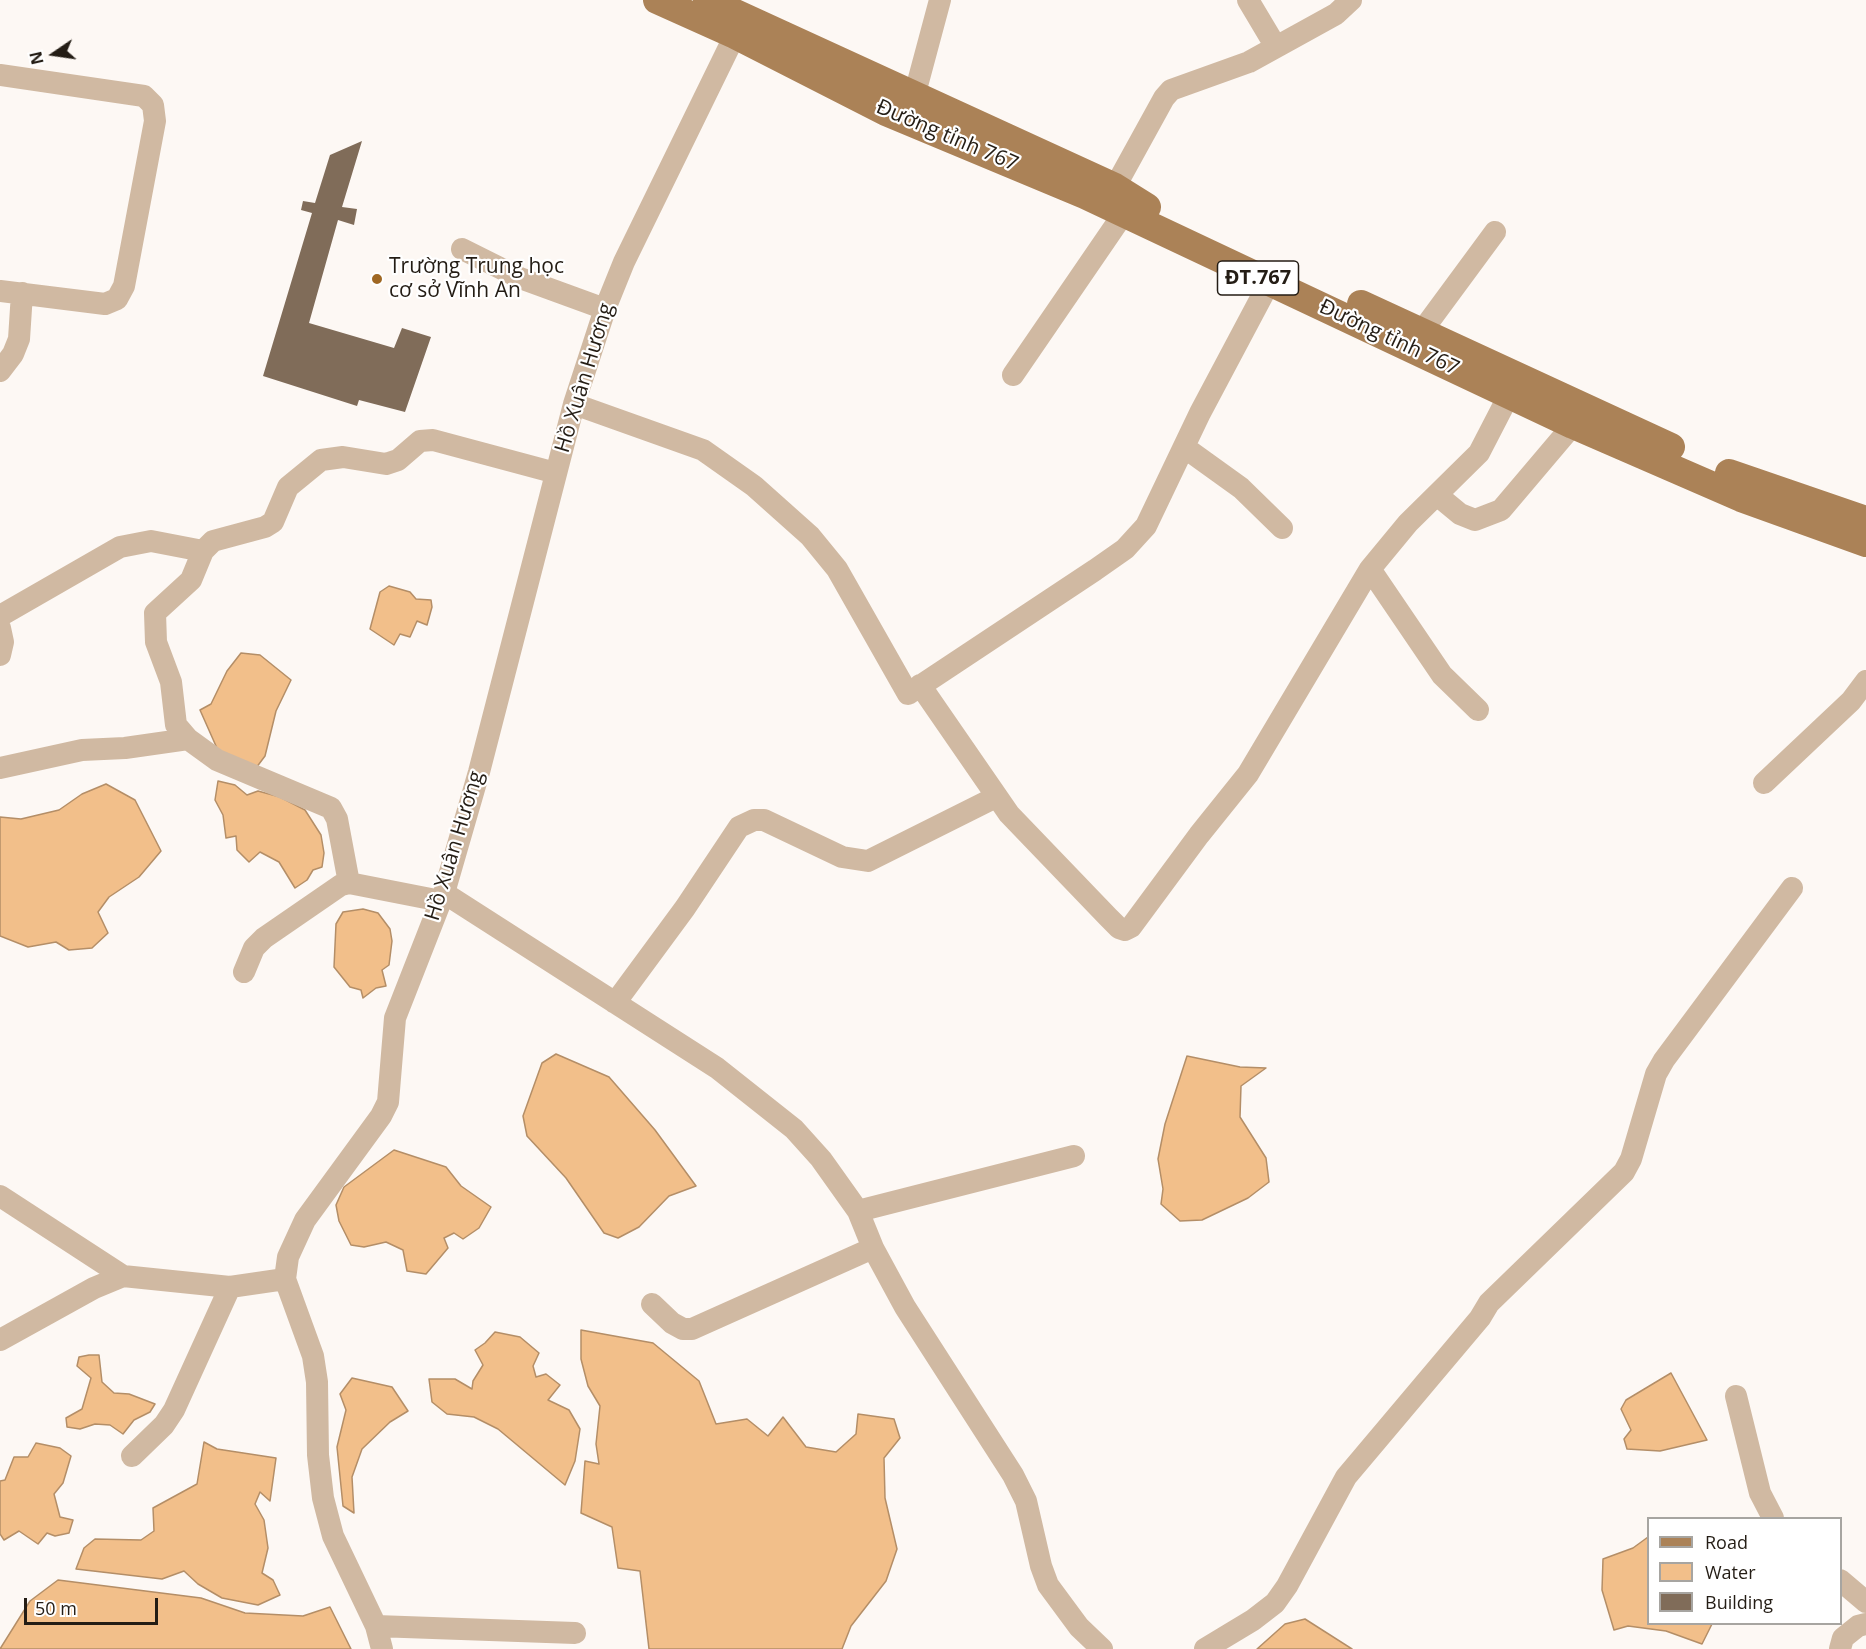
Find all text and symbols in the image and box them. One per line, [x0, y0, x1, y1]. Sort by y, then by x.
north arrow [24, 24, 84, 84]
text: N [24, 49, 49, 67]
street label: Đường tỉnh 767 [872, 95, 1022, 177]
place label: Trường Trung học cơ sở Vĩnh An [389, 254, 564, 304]
road number: ĐT.767 [1218, 261, 1298, 295]
marker: Trường Trung học cơ sở Vĩnh An [370, 272, 384, 286]
street label: Đường tỉnh 767 [1315, 295, 1463, 381]
street label: Hồ Xuân Hương [550, 300, 620, 456]
street label: Hồ Xuân Hương [420, 768, 490, 924]
legend [1647, 1517, 1842, 1625]
text: Road [1705, 1530, 1748, 1554]
text: Water [1705, 1560, 1756, 1584]
scale bar [27, 1586, 160, 1624]
text: Building [1705, 1590, 1773, 1614]
text: 50 m [35, 1596, 77, 1620]

